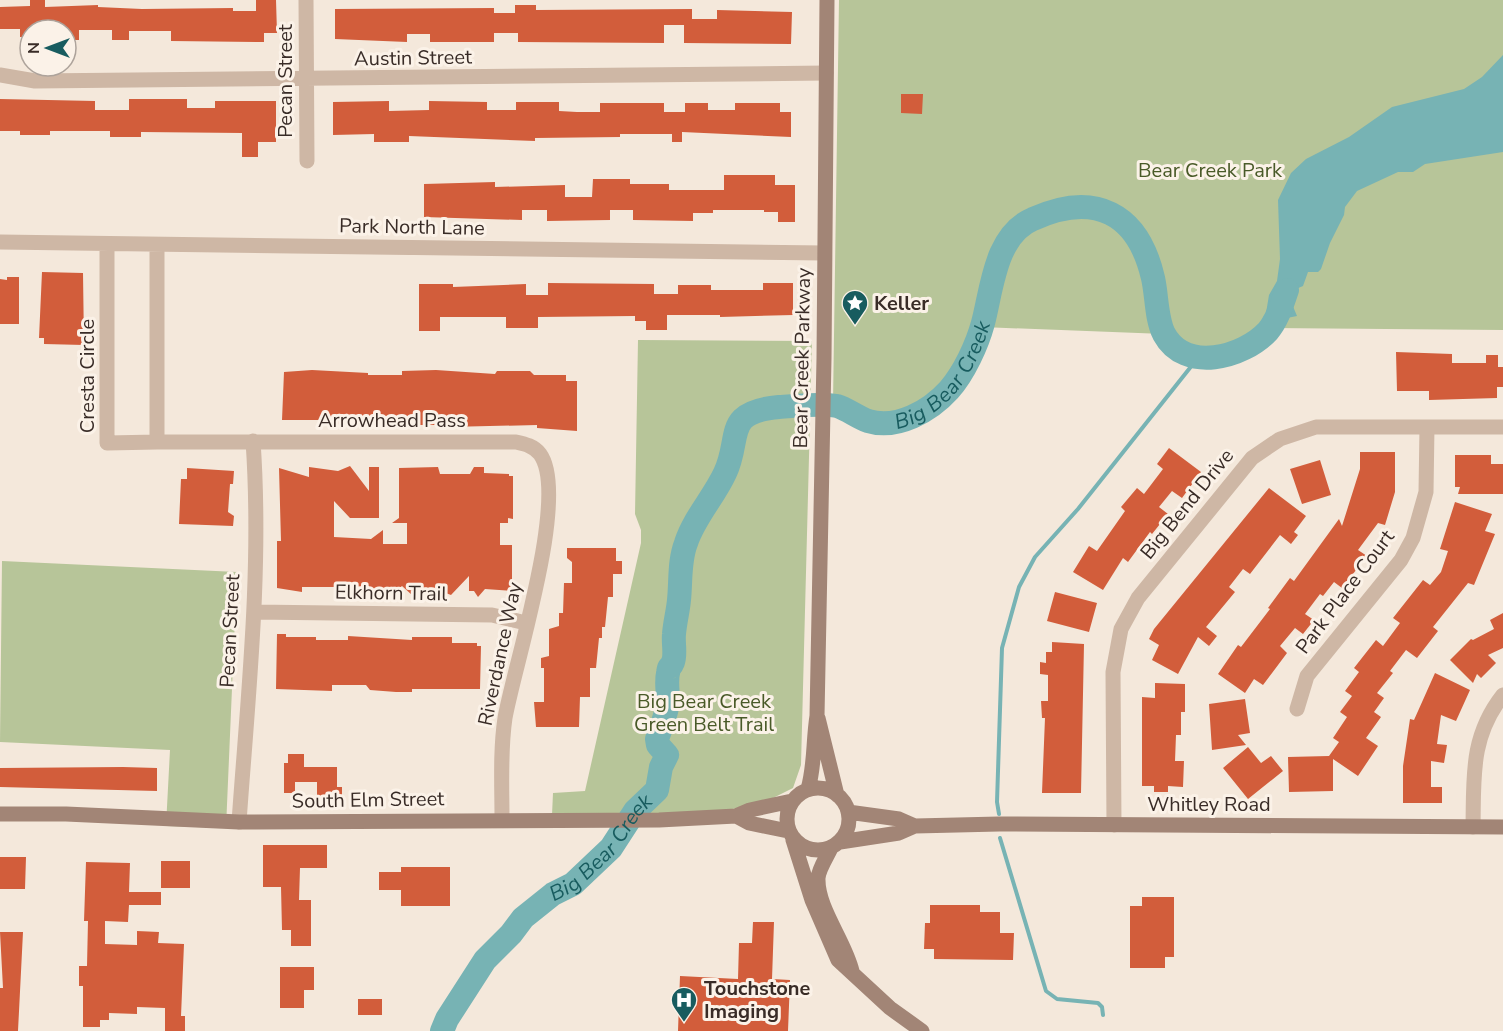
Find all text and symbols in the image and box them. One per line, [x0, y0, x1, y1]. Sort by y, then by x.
north arrow [18, 18, 78, 78]
street label: Pecan Street [272, 23, 299, 138]
text: N [23, 42, 45, 54]
street label: Austin Street [354, 43, 473, 73]
park label: Bear Creek Park [1138, 157, 1283, 184]
street label: Park North Lane [339, 212, 485, 242]
street label: Bear Creek Parkway [787, 267, 817, 449]
place icon: Keller [840, 288, 870, 326]
place label: Keller [874, 290, 929, 317]
water label: Big Bear Creek [891, 317, 997, 436]
street label: Cresta Circle [74, 319, 101, 433]
street label: Arrowhead Pass [318, 407, 466, 434]
street label: Big Bend Drive [1134, 443, 1240, 565]
street label: Park Place Court [1289, 524, 1401, 660]
street label: Pecan Street [214, 573, 247, 688]
street label: Elkhorn Trail [335, 579, 448, 607]
street label: Riverdance Way [472, 579, 529, 728]
park label: Big Bear Creek Green Belt Trail [634, 688, 774, 738]
street label: South Elm Street [291, 785, 445, 815]
water label: Big Bear Creek [544, 787, 659, 908]
street label: Whitley Road [1147, 791, 1271, 818]
place label: Touchstone Imaging [704, 975, 811, 1025]
hospital icon: Touchstone Imaging [669, 985, 699, 1023]

